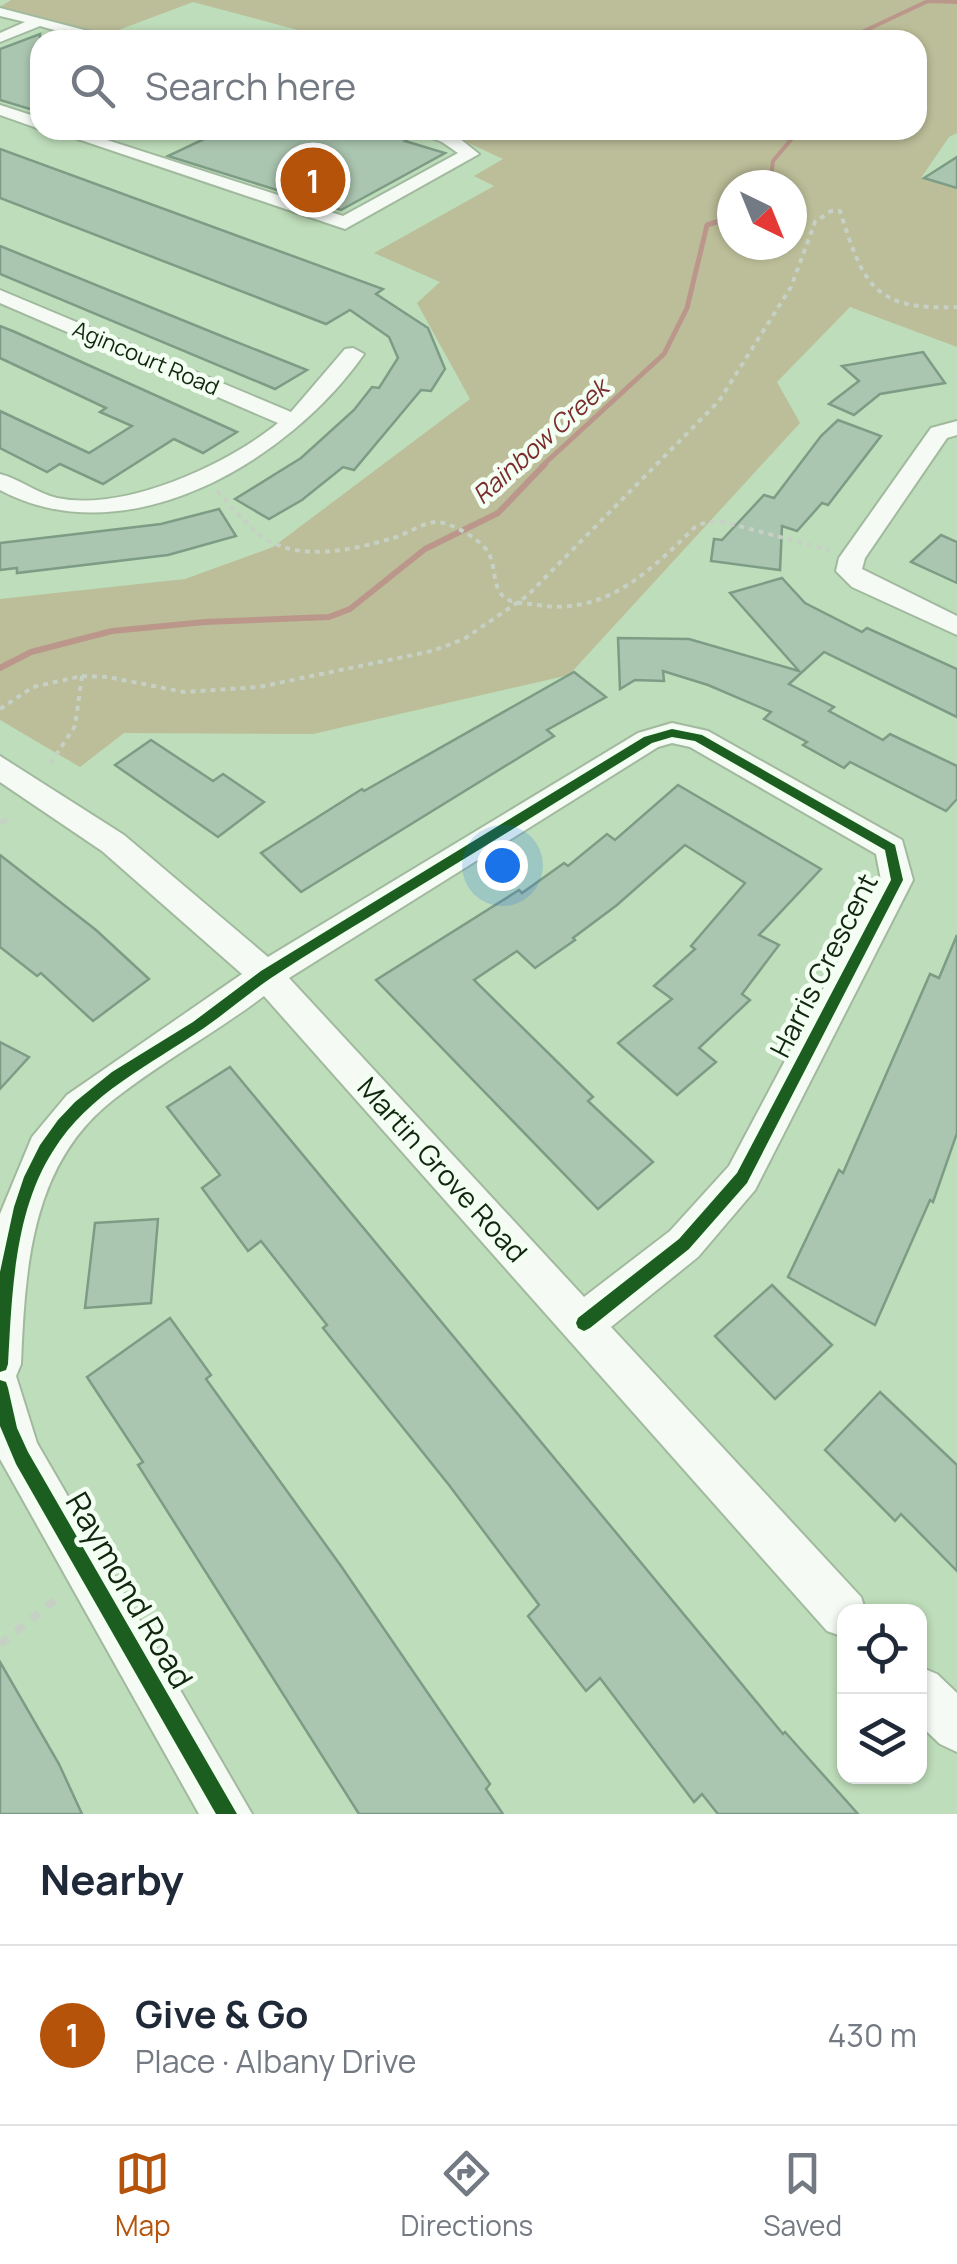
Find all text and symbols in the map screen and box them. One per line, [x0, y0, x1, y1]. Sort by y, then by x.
search box [30, 30, 927, 140]
icon: search [65, 58, 120, 113]
text: Search here [145, 59, 356, 111]
pin: 1 [280, 142, 346, 218]
north arrow [717, 170, 807, 260]
street label: Agincourt Road [68, 314, 224, 402]
water label: Rainbow Creek [464, 368, 618, 512]
your location [477, 840, 528, 891]
street label: Harris Crescent [760, 867, 886, 1063]
street label: Martin Grove Road [350, 1068, 536, 1270]
street label: Raymond Road [56, 1484, 204, 1696]
map controls [837, 1604, 927, 1784]
button: locate [837, 1604, 927, 1694]
button: layers [837, 1694, 927, 1784]
text: Nearby [40, 1850, 184, 1908]
text: Give & Go [135, 1987, 309, 2039]
text: 1 [65, 2013, 80, 2057]
text: 430 m [827, 2013, 917, 2057]
text: Place · Albany Drive [135, 2039, 417, 2083]
tab: Map [115, 2146, 171, 2244]
tab: Directions [401, 2146, 533, 2244]
tab: Saved [763, 2146, 842, 2244]

